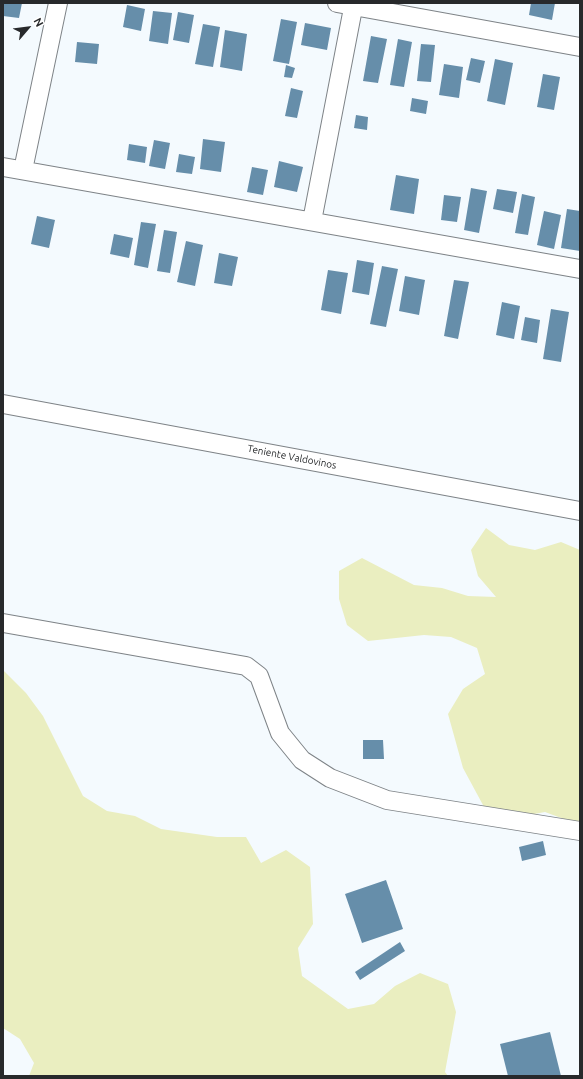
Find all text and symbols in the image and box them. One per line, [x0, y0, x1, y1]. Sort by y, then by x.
north arrow [8, 8, 48, 48]
text: N [31, 16, 46, 29]
street label: Teniente Valdovinos [246, 442, 338, 472]

